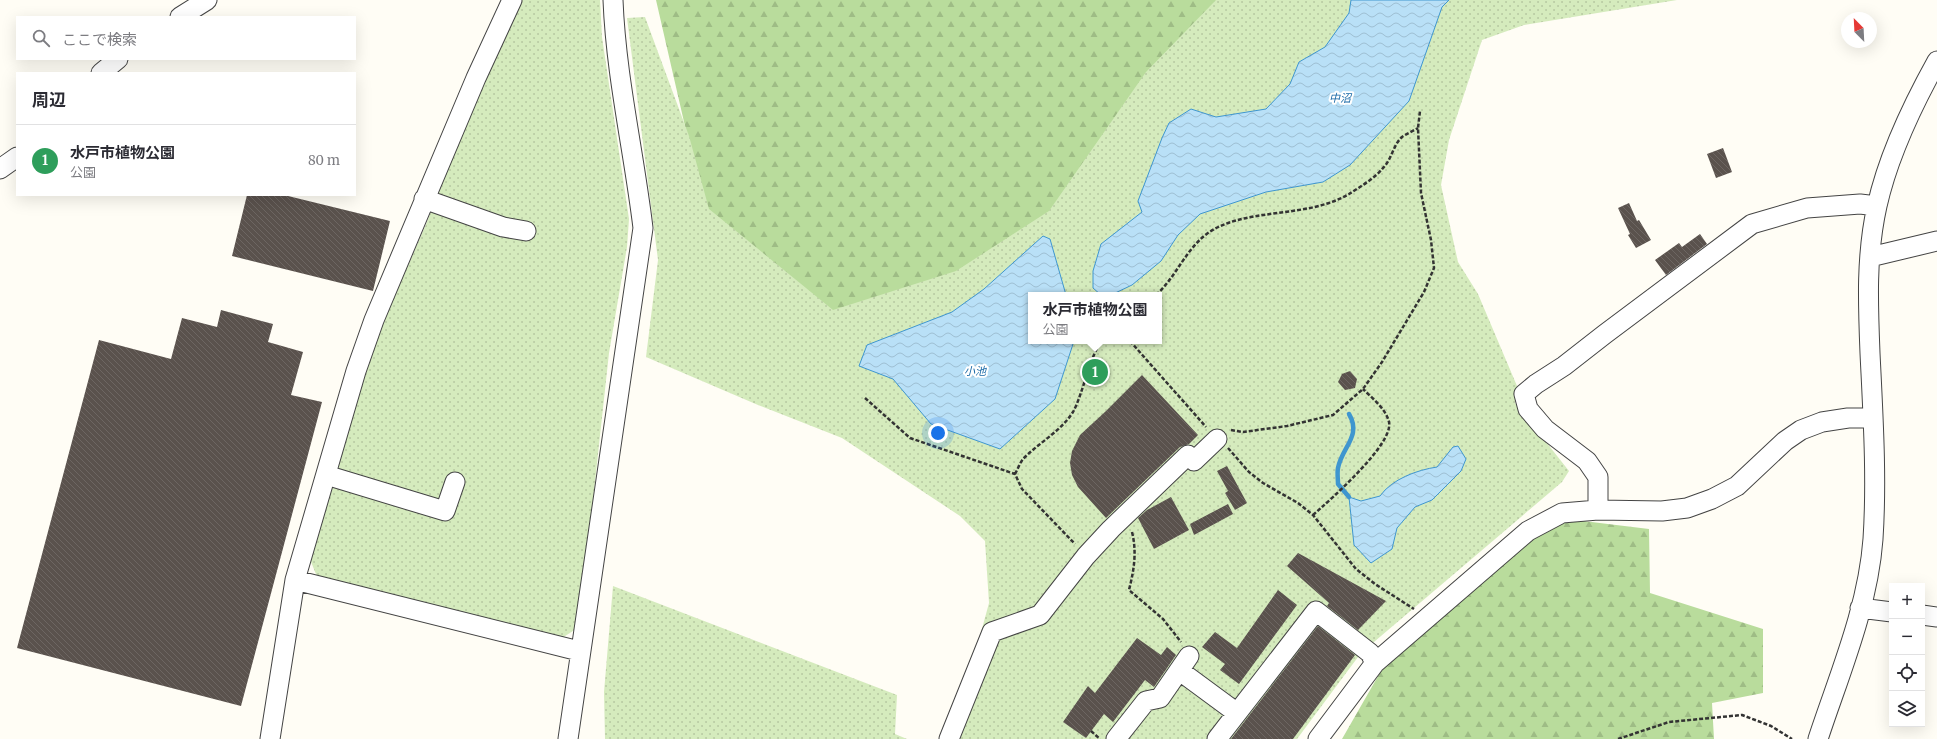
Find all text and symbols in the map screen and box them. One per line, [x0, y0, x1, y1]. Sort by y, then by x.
north arrow [1841, 12, 1877, 48]
search box [16, 16, 356, 60]
icon: search [30, 27, 52, 49]
text: ここで検索 [62, 30, 137, 49]
text: 周辺 [32, 89, 66, 111]
water label: 中沼 [1329, 91, 1353, 105]
text: 水戸市植物公園 [70, 143, 175, 162]
text: 1 [42, 152, 48, 169]
text: 80 m [308, 152, 340, 169]
text: 公園 [70, 164, 96, 181]
popup [1028, 292, 1162, 344]
text: 水戸市植物公園 [1042, 300, 1148, 319]
text: 公園 [1042, 321, 1069, 338]
pin: 1 [1082, 357, 1108, 387]
water label: 小池 [964, 364, 987, 378]
your location [928, 423, 948, 443]
map controls [1889, 583, 1925, 727]
button: + [1889, 583, 1925, 619]
button: − [1889, 619, 1925, 655]
button: locate [1889, 655, 1925, 691]
button: layers [1889, 691, 1925, 727]

